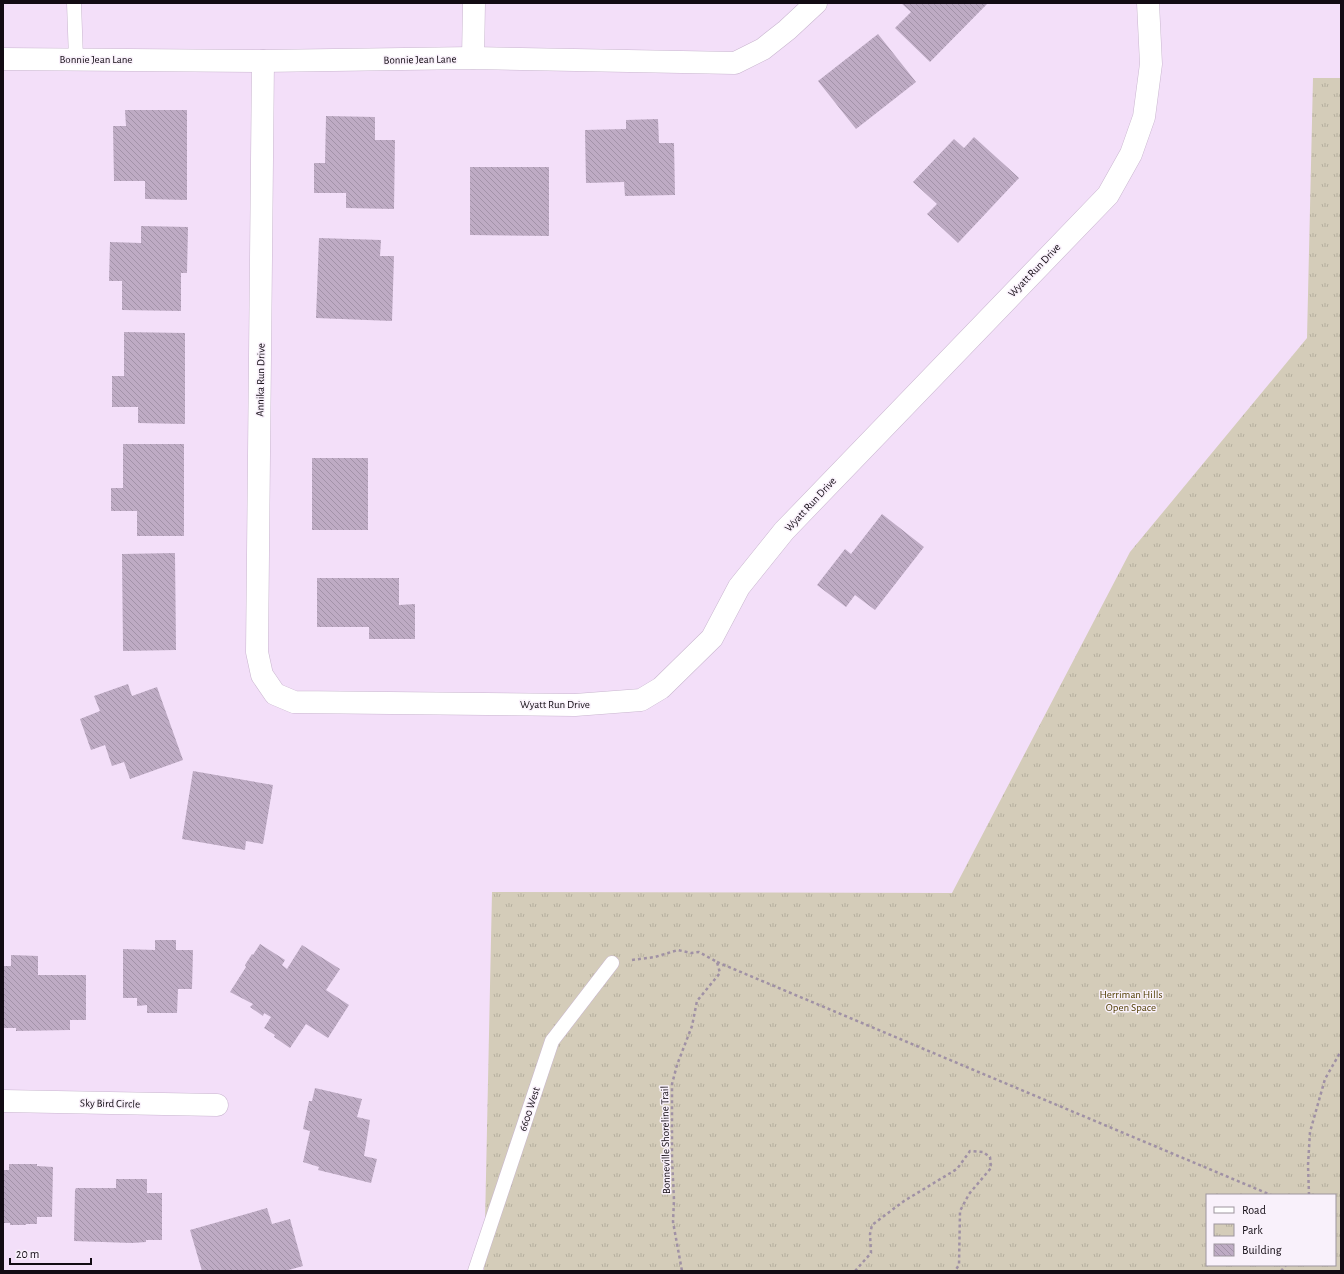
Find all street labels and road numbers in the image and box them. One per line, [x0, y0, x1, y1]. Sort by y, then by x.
street label: Bonnie Jean Lane [383, 53, 457, 66]
street label: Bonnie Jean Lane [60, 54, 132, 65]
street label: Wyatt Run Drive [1006, 241, 1063, 299]
street label: Annika Run Drive [254, 343, 267, 417]
street label: Wyatt Run Drive [783, 475, 838, 534]
street label: Wyatt Run Drive [520, 699, 590, 710]
street label: 6600 West [517, 1085, 542, 1133]
street label: Bonneville Shoreline Trail [659, 1086, 672, 1194]
street label: Sky Bird Circle [80, 1097, 140, 1110]

